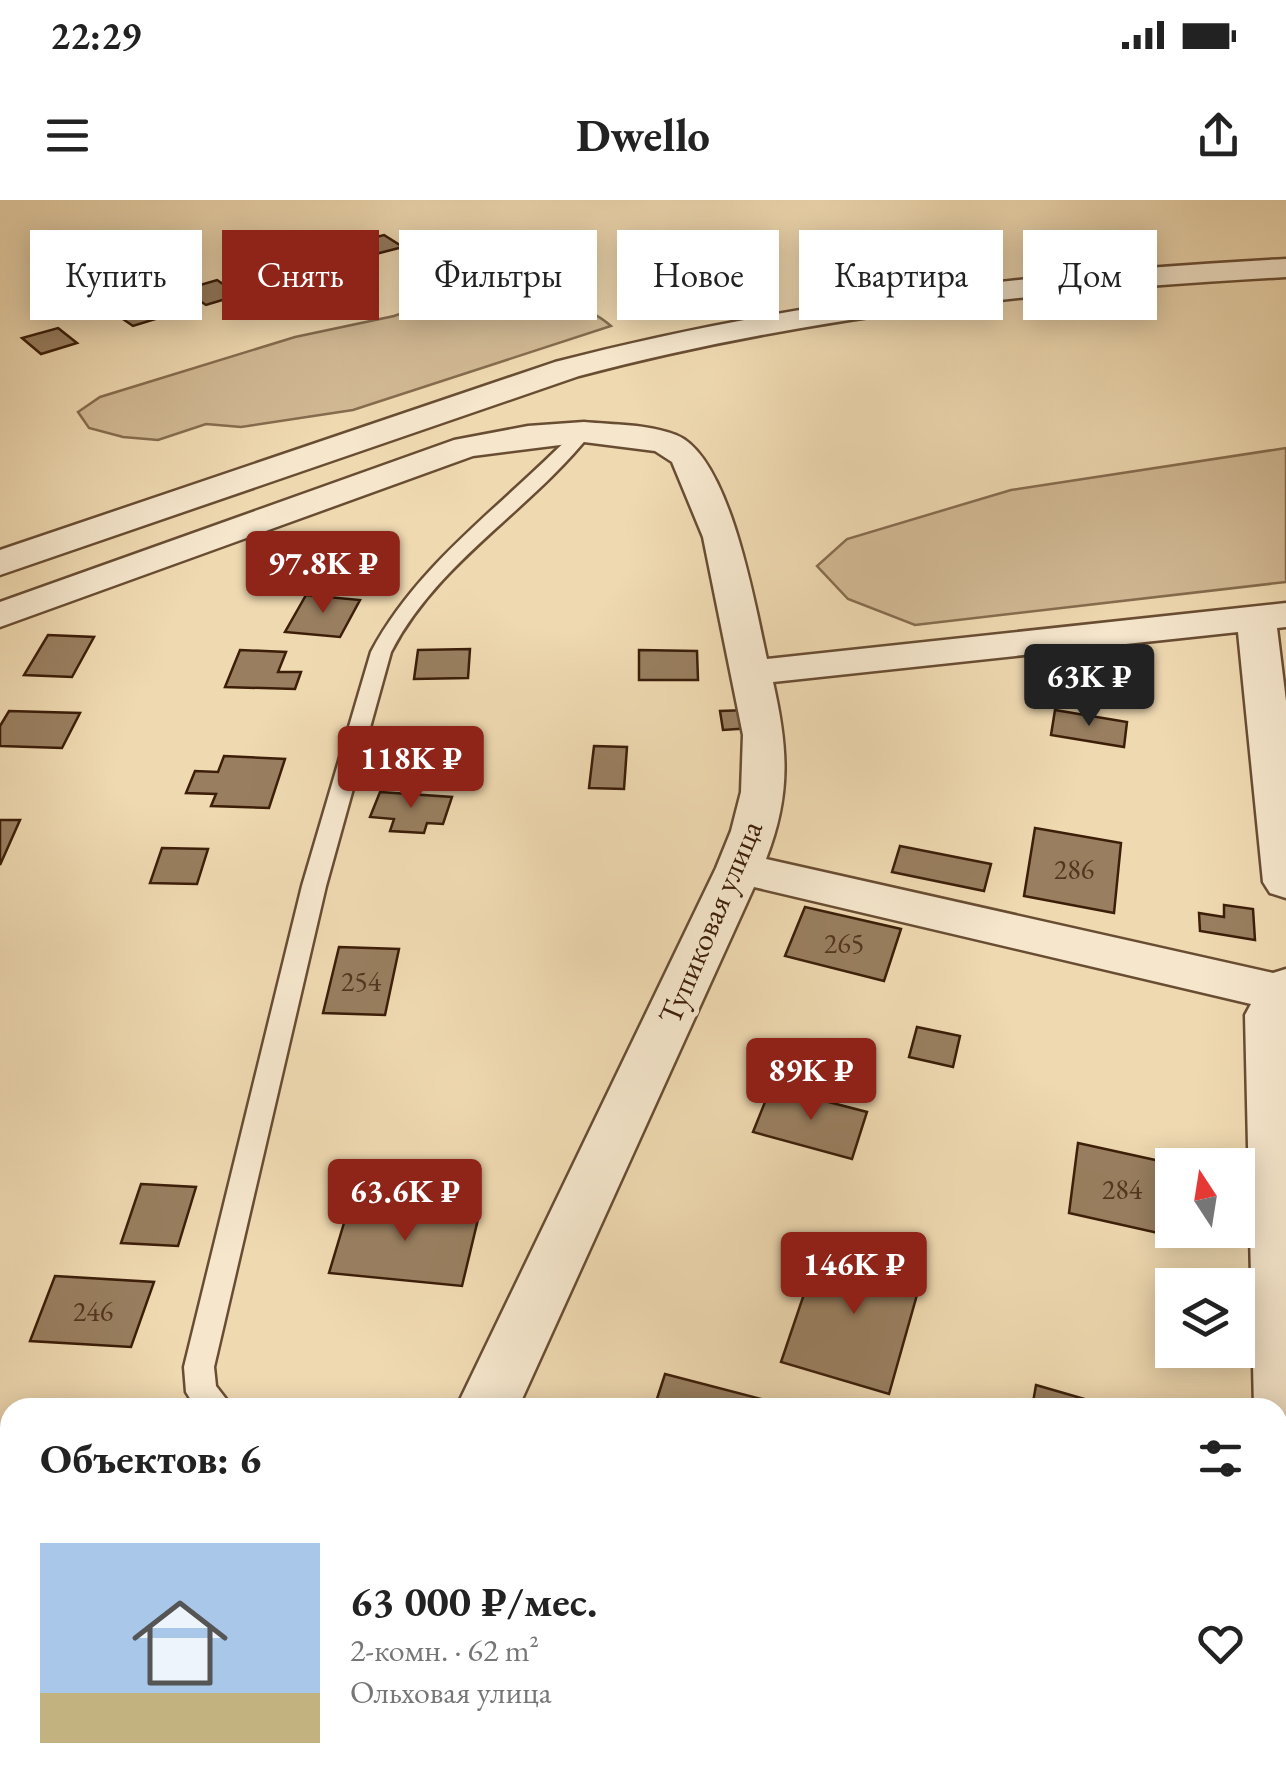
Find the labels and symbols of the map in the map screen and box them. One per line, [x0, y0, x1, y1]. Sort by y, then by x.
pin: 97.8K ₽ [231, 531, 415, 616]
pin: 63K ₽ [1019, 644, 1159, 729]
pin: 118K ₽ [330, 726, 492, 811]
street label: Тупиковая улица [648, 813, 772, 1030]
house number: 286 [1054, 851, 1094, 887]
house number: 265 [824, 925, 864, 961]
house number: 254 [341, 963, 382, 999]
pin: 89K ₽ [741, 1038, 881, 1123]
north arrow [1155, 1148, 1255, 1248]
pin: 63.6K ₽ [313, 1159, 497, 1244]
house number: 284 [1102, 1171, 1143, 1207]
pin: 146K ₽ [773, 1232, 935, 1317]
house number: 246 [73, 1293, 113, 1329]

